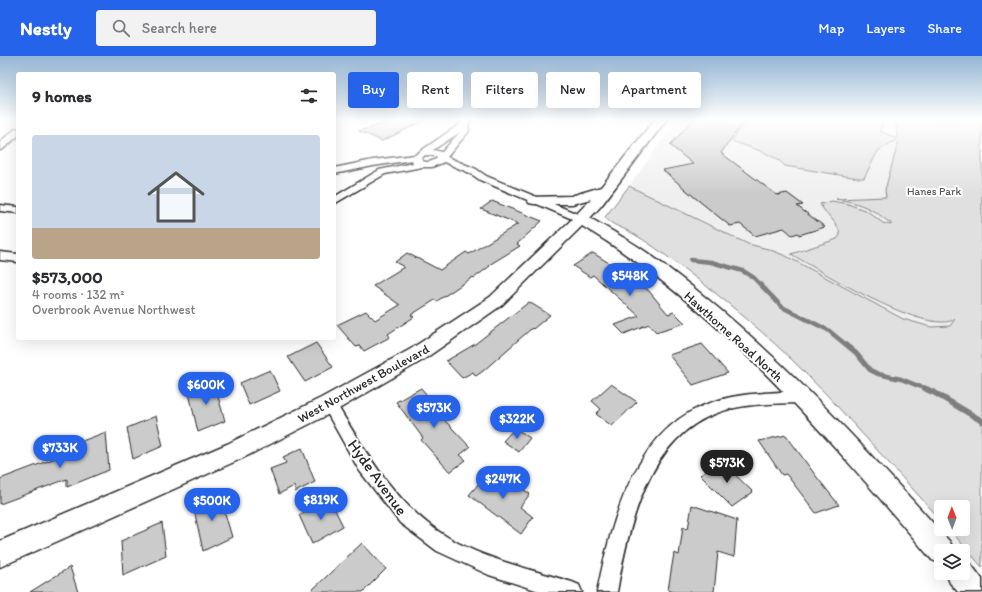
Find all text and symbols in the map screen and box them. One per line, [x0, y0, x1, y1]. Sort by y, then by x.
search box [96, 10, 376, 46]
text: Nestly [20, 17, 72, 40]
icon: search [110, 17, 132, 39]
text: Search here [142, 19, 217, 37]
text: Map [819, 20, 844, 37]
text: Layers [866, 20, 905, 37]
text: Share [927, 20, 962, 37]
chip: Buy [348, 72, 399, 108]
chip: Rent [407, 72, 463, 108]
chip: Filters [471, 72, 538, 108]
chip: New [546, 72, 600, 108]
chip: Apartment [608, 72, 701, 108]
icon: filters [298, 85, 320, 107]
text: 9 homes [32, 86, 92, 106]
icon: home [140, 161, 212, 233]
park label: Hanes Park [907, 185, 961, 198]
pin: $548K [602, 263, 658, 297]
text: $573,000 [32, 267, 103, 287]
text: $548K [612, 268, 648, 283]
text: 4 rooms · 132 m² [32, 287, 124, 302]
street label: Hawthorne Road North [681, 288, 786, 385]
text: Overbrook Avenue Northwest [32, 302, 195, 317]
street label: West Northwest Boulevard [295, 341, 432, 426]
pin: $600K [178, 372, 234, 406]
text: $600K [187, 377, 225, 392]
pin: $573K [406, 395, 462, 429]
text: $573K [416, 400, 452, 415]
pin: $322K [489, 406, 545, 440]
text: $322K [499, 411, 535, 426]
pin: $733K [32, 435, 88, 469]
street label: Hyde Avenue [344, 436, 411, 519]
text: $733K [42, 440, 78, 455]
pin: $573K [699, 450, 755, 484]
text: $573K [709, 455, 745, 470]
pin: $247K [475, 466, 531, 500]
text: $247K [485, 471, 521, 486]
pin: $819K [293, 487, 349, 521]
pin: $500K [184, 488, 240, 522]
text: $819K [304, 492, 338, 507]
text: $500K [193, 493, 231, 508]
north arrow [934, 500, 970, 536]
map controls [934, 500, 970, 580]
button: layers [934, 544, 970, 580]

